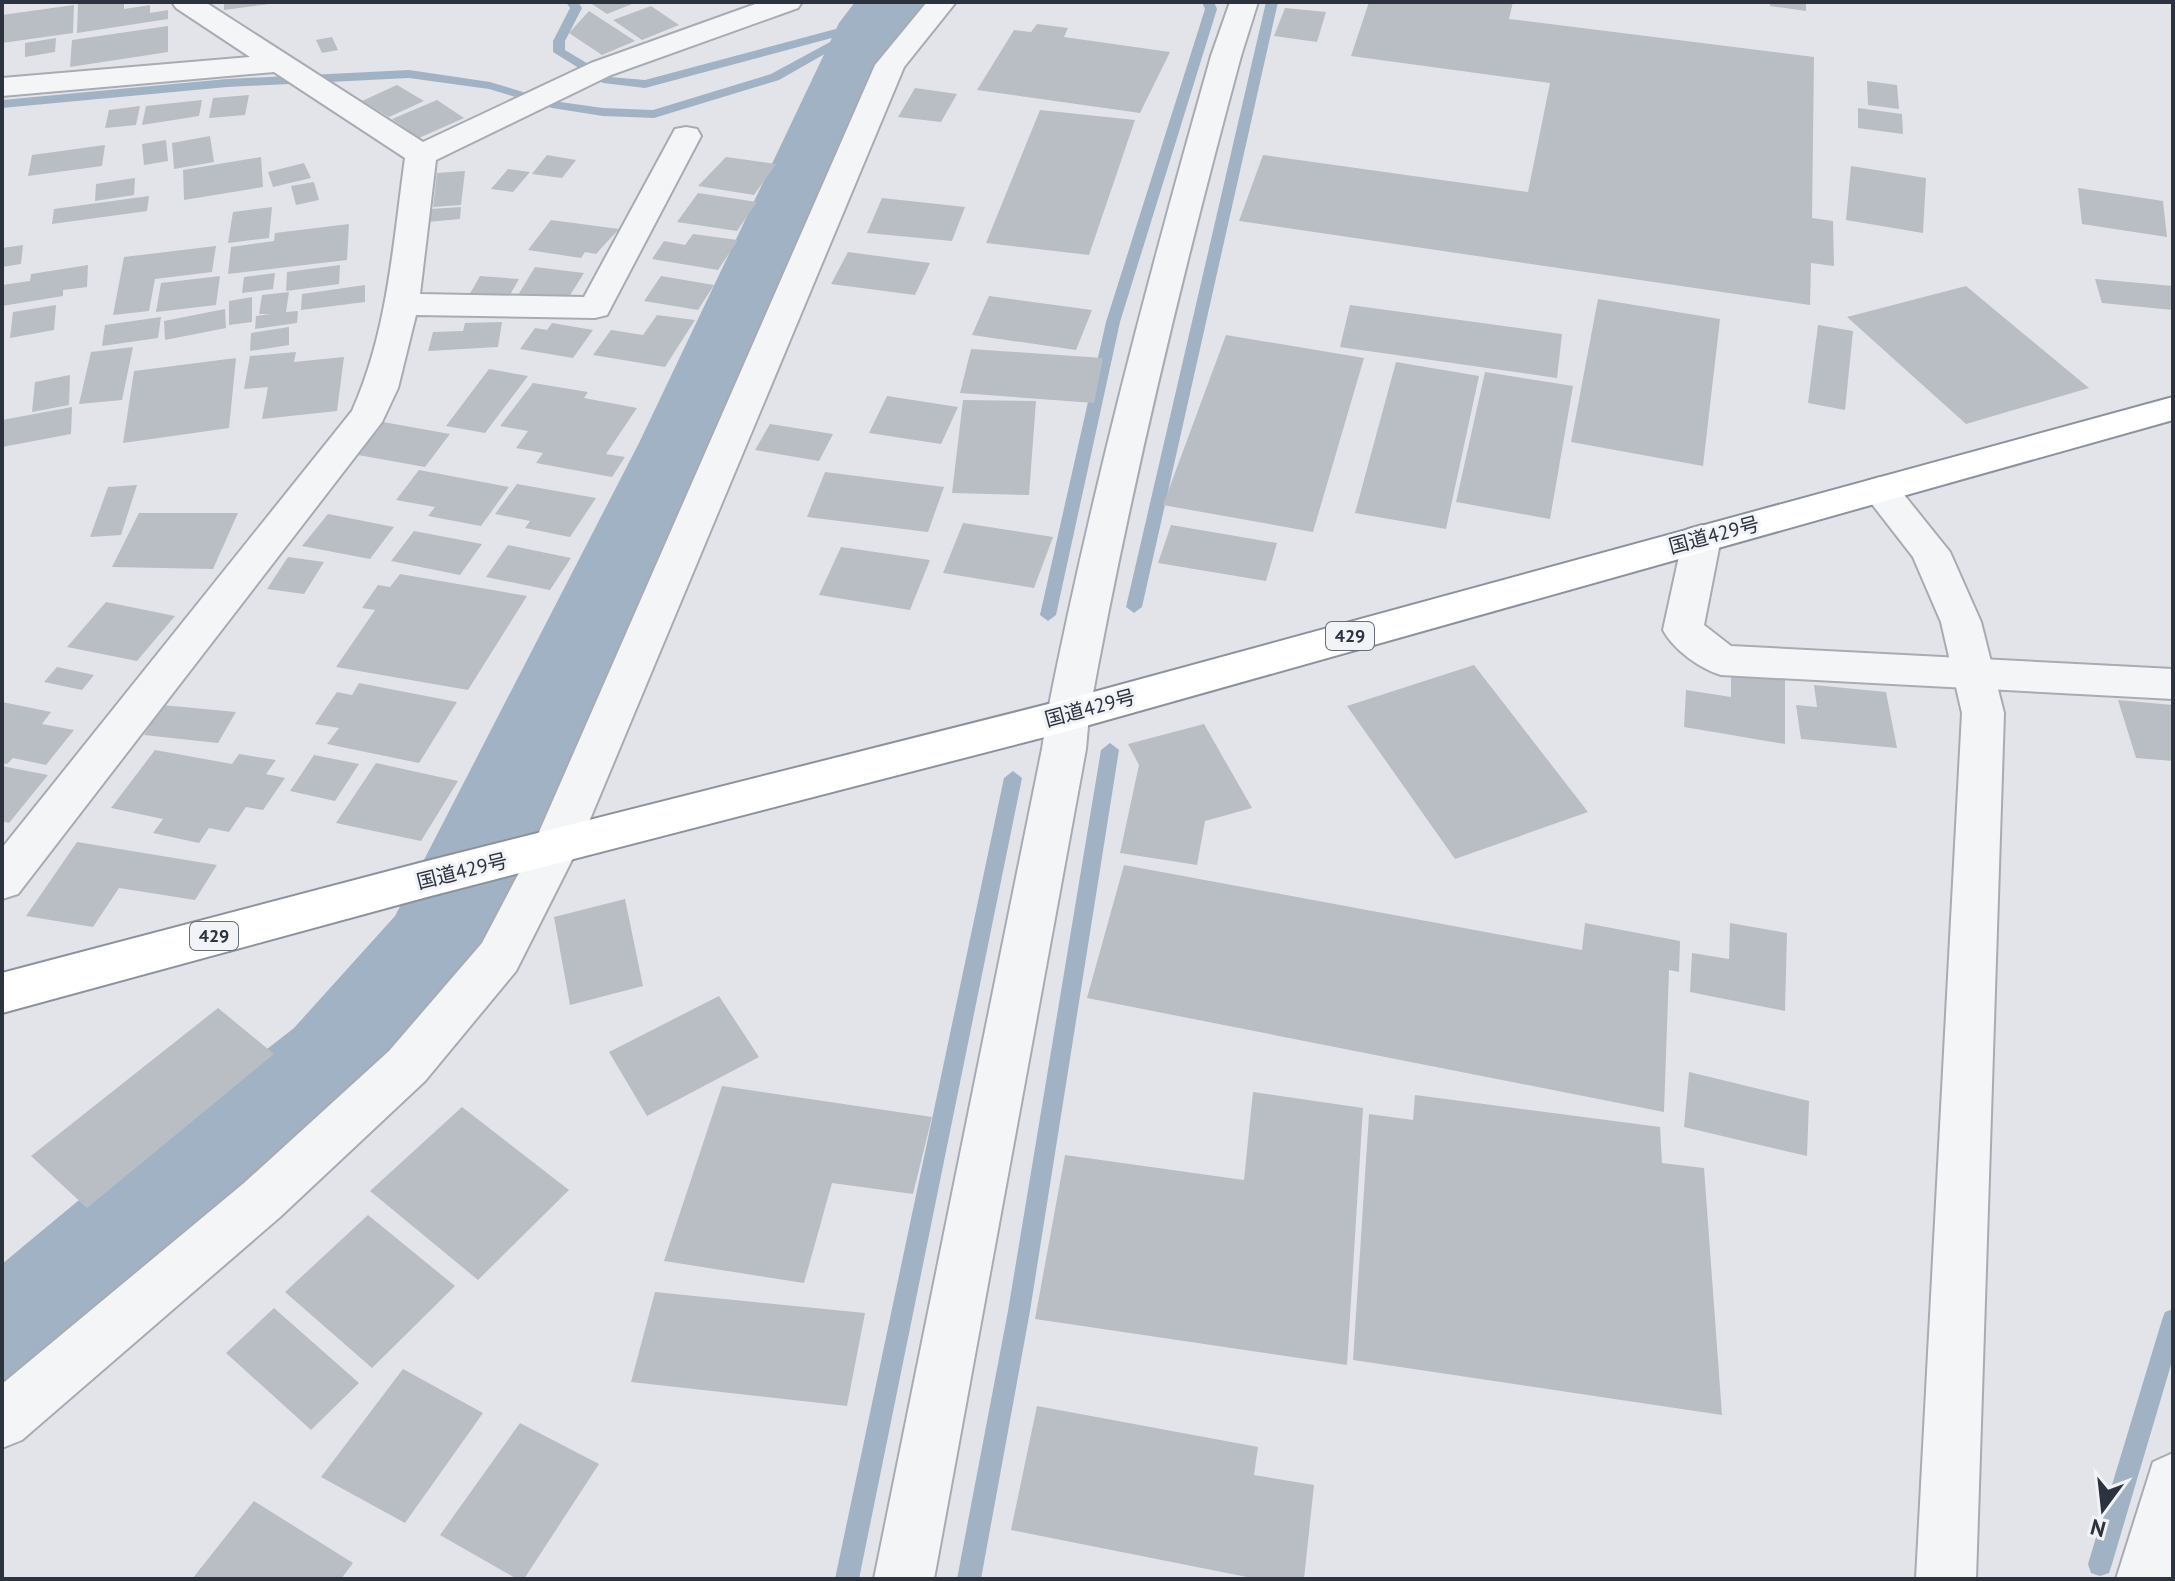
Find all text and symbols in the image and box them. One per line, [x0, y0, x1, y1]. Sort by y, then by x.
street label: 国道429号 [1666, 510, 1762, 560]
road number: 429 [1326, 622, 1374, 650]
street label: 国道429号 [1042, 683, 1138, 733]
street label: 国道429号 [414, 847, 510, 895]
road number: 429 [190, 922, 238, 950]
north arrow [2063, 1469, 2143, 1549]
text: N [2087, 1513, 2108, 1544]

